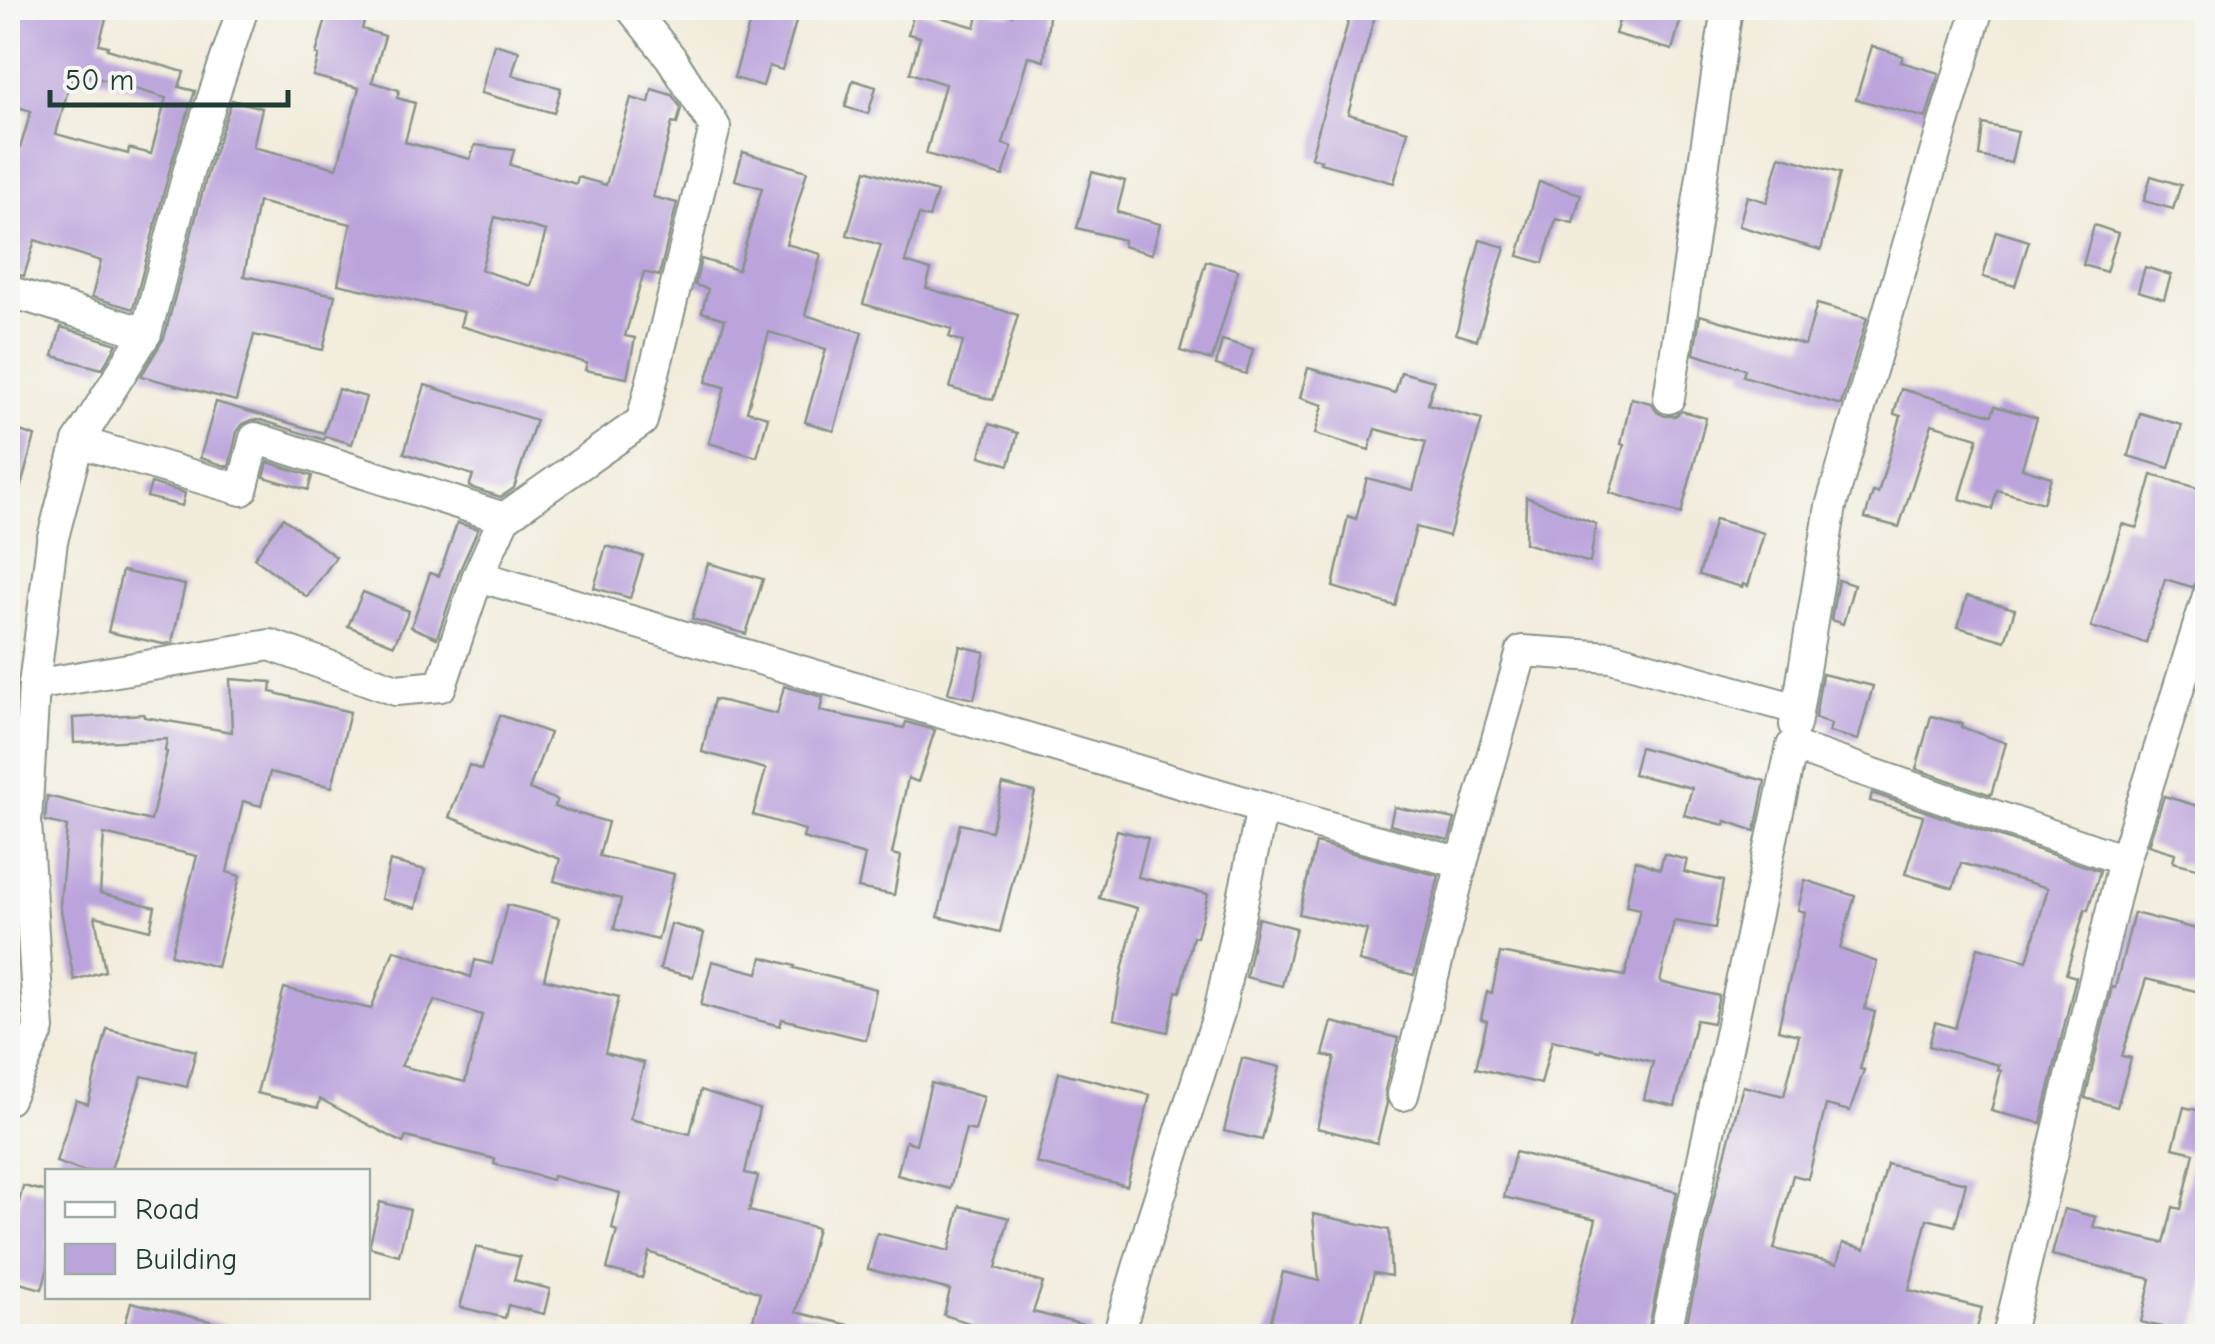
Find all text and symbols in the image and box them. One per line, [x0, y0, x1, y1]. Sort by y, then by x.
scale bar [50, 45, 288, 107]
text: 50 m [65, 63, 134, 98]
legend [45, 1169, 370, 1299]
text: Road [135, 1192, 200, 1227]
text: Building [135, 1242, 238, 1277]

